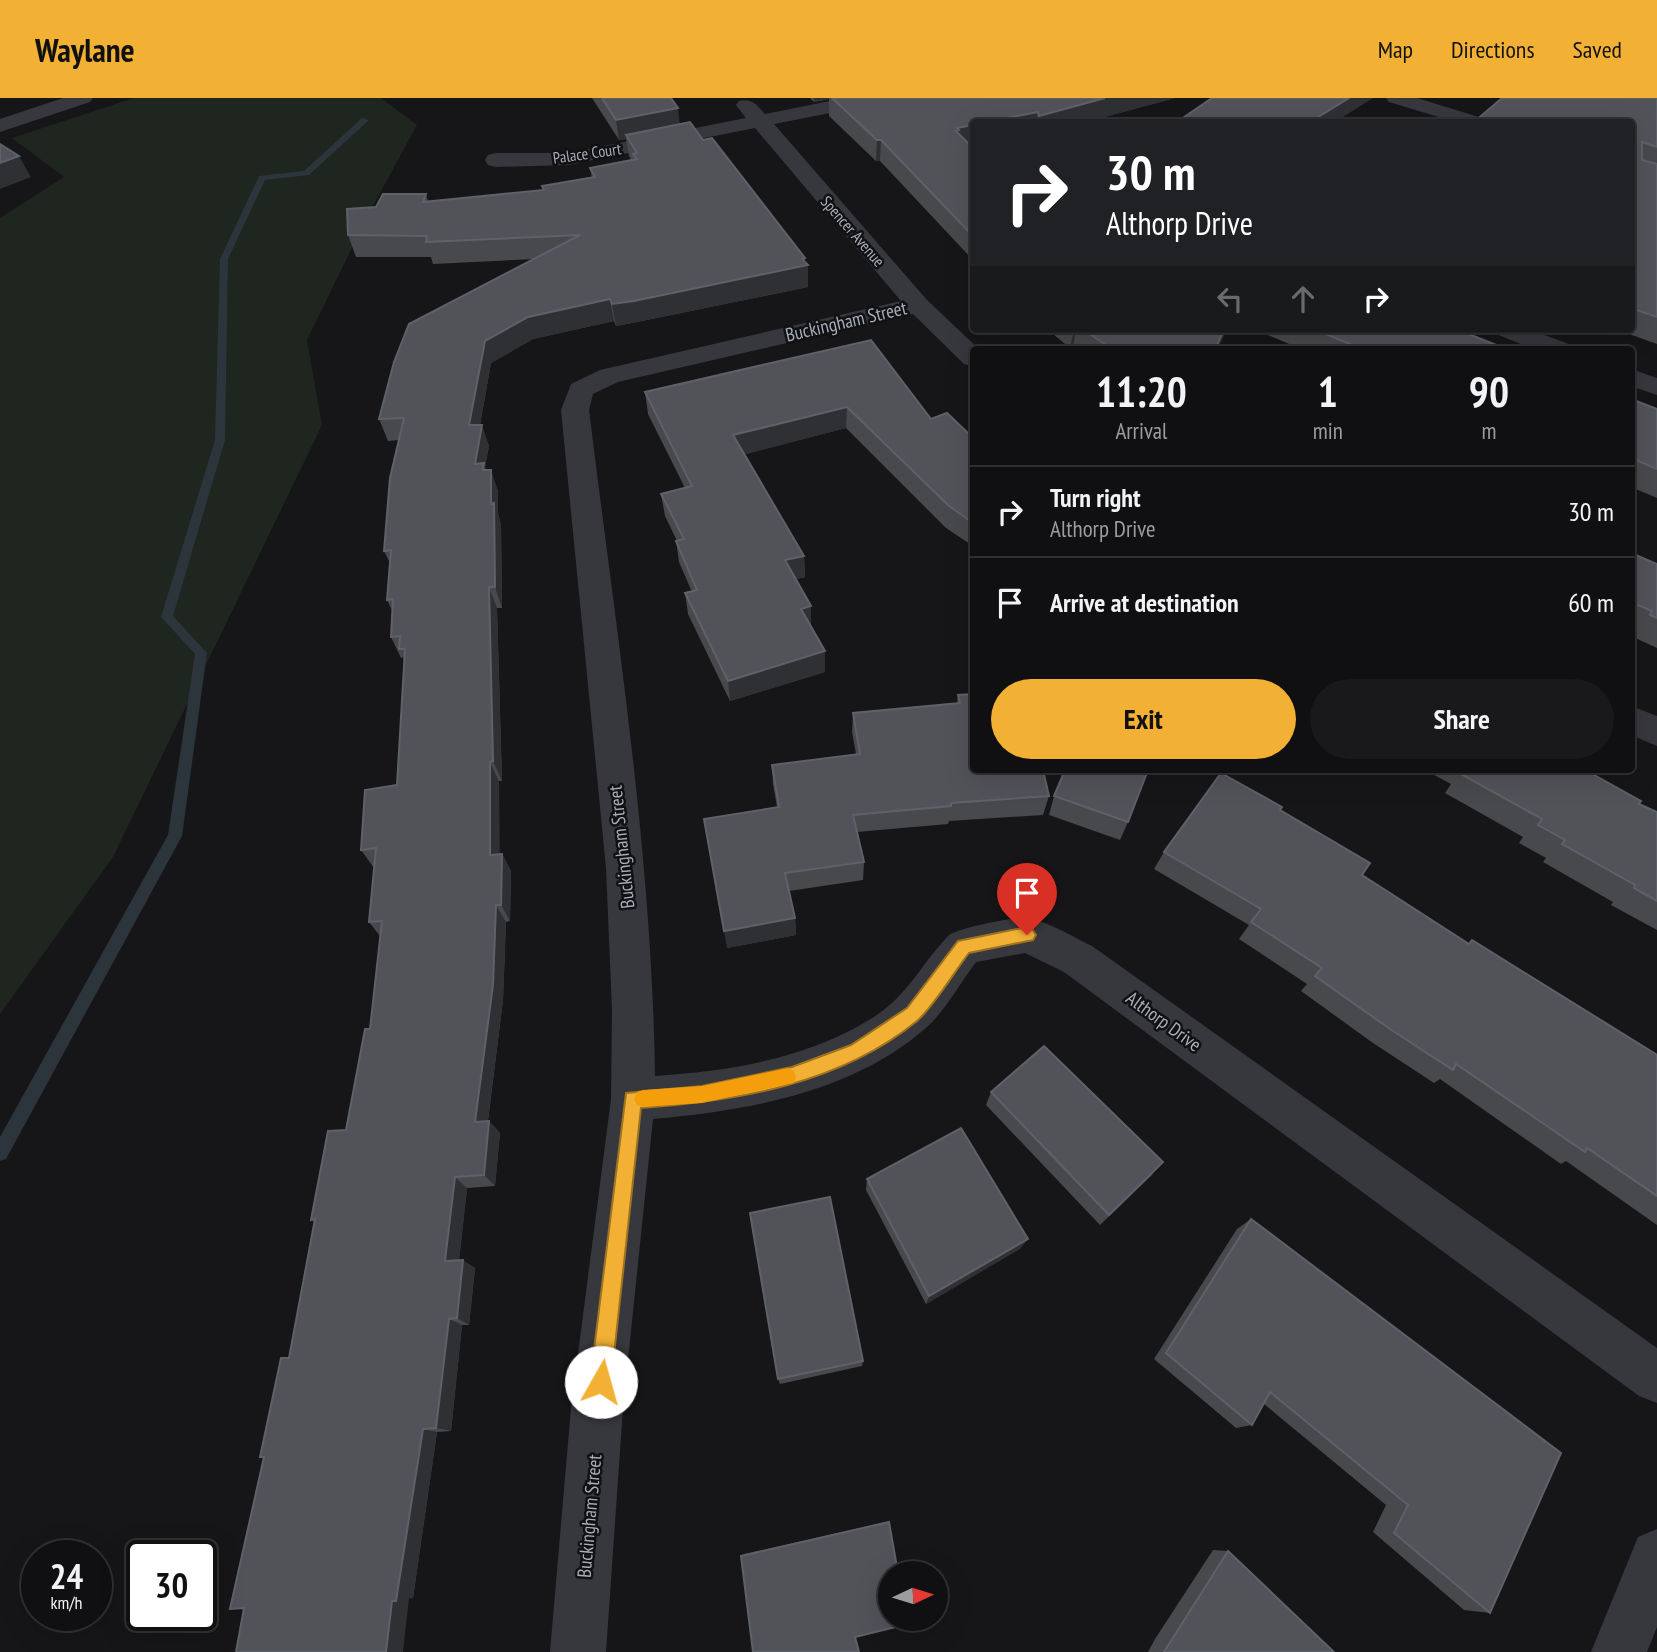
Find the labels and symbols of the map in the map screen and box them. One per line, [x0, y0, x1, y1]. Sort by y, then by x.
street label: Palace Court [552, 138, 623, 168]
street label: Spencer Avenue [817, 192, 889, 270]
street label: Buckingham Street [783, 295, 910, 347]
street label: Buckingham Street [603, 783, 639, 910]
pin [997, 863, 1057, 935]
street label: Althorp Drive [1122, 986, 1206, 1056]
position arrow [564, 1345, 638, 1419]
street label: Buckingham Street [572, 1453, 606, 1579]
speed limit sign: 30 [126, 1540, 217, 1631]
north arrow [878, 1561, 948, 1631]

